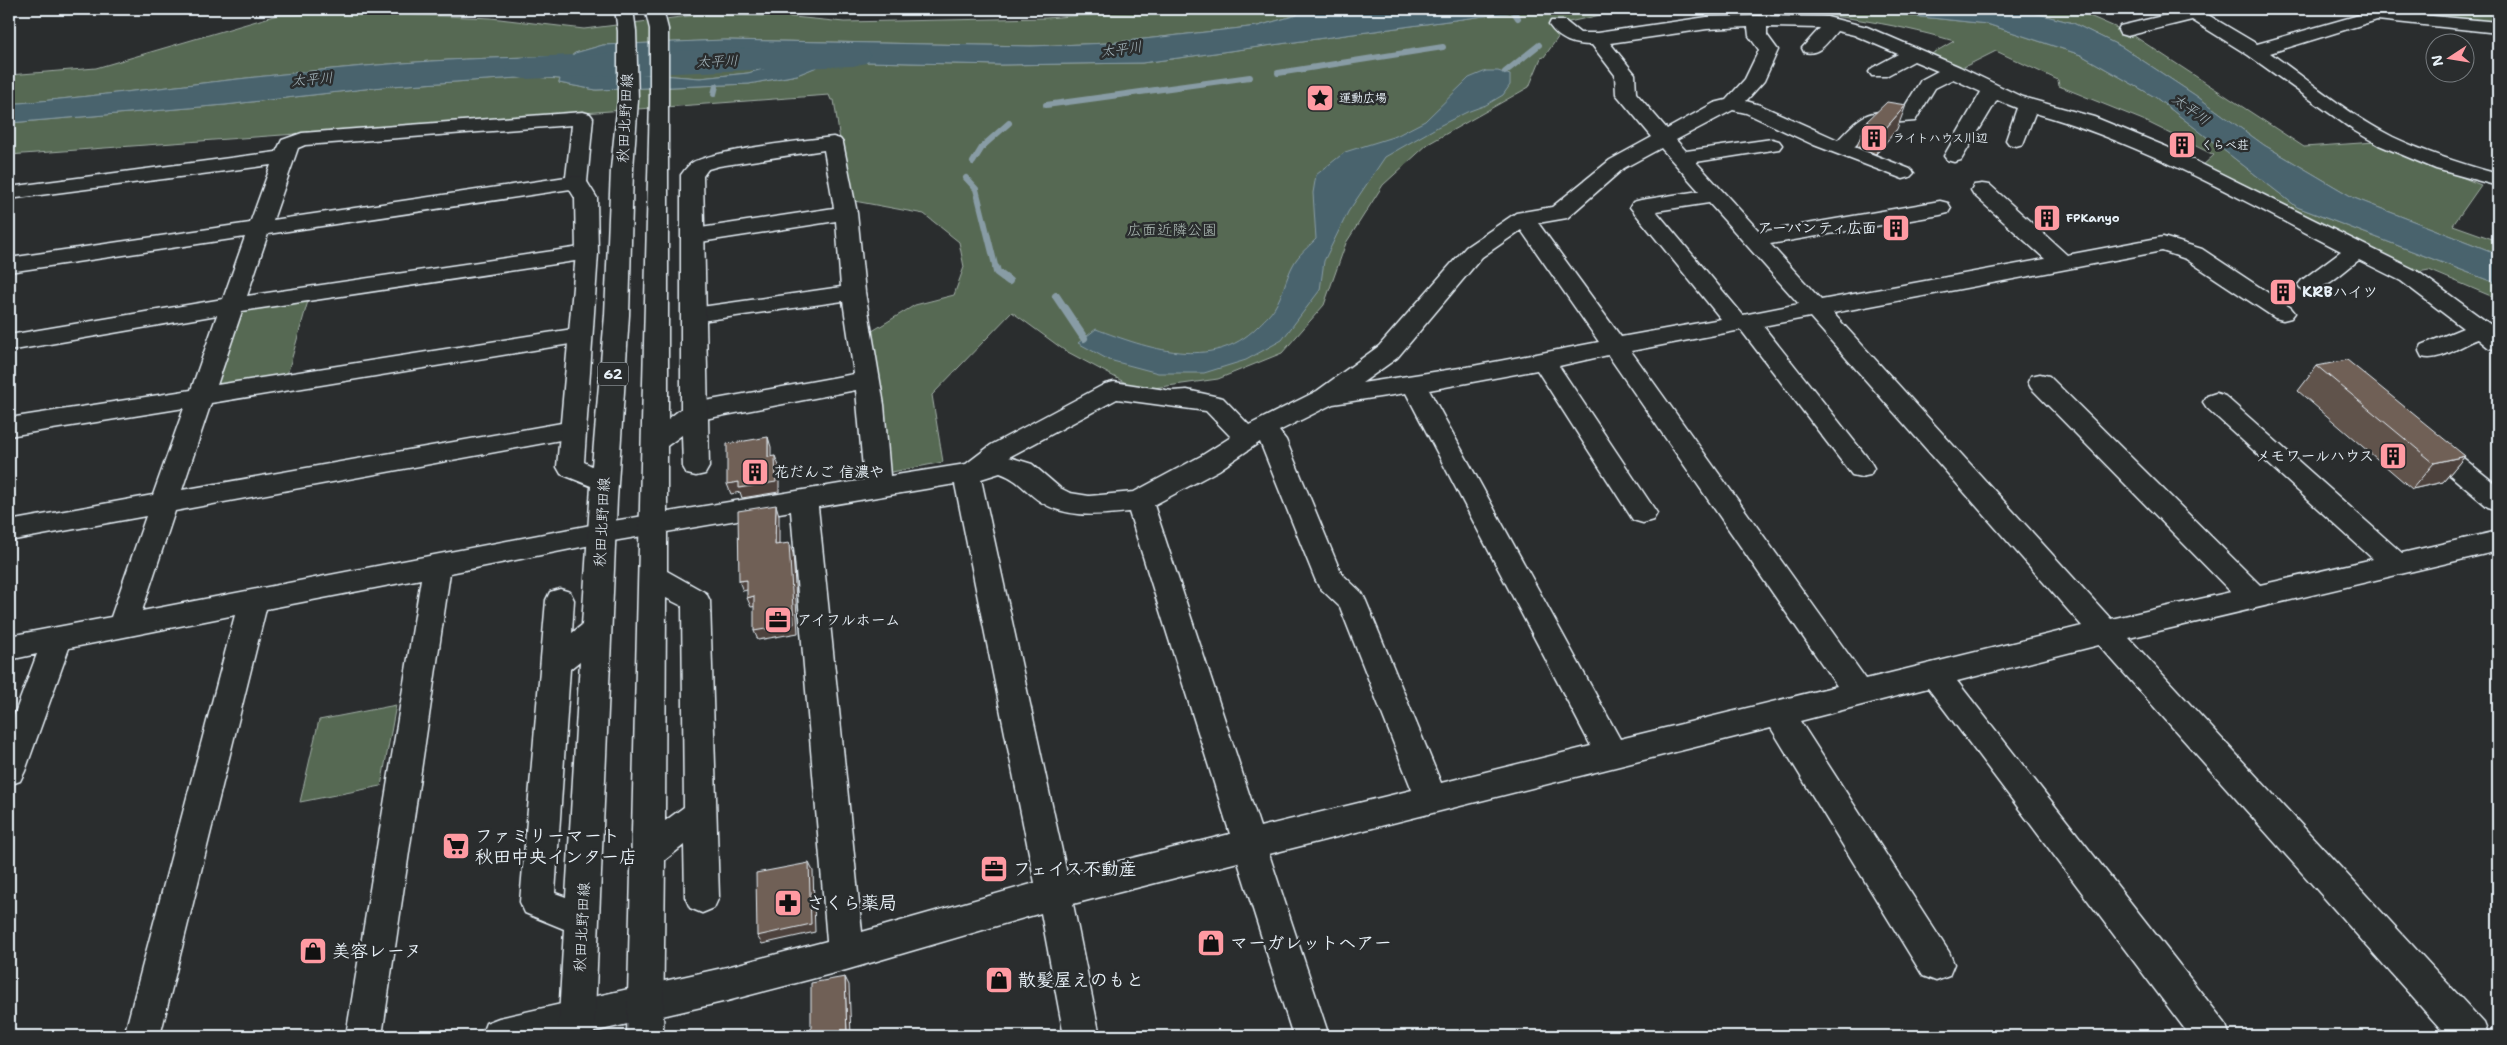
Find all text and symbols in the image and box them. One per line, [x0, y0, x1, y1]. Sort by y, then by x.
north arrow [2424, 32, 2474, 82]
water label: 太平川 [1099, 37, 1143, 61]
water label: 太平川 [696, 51, 738, 71]
text: N [2427, 53, 2447, 68]
water label: 太平川 [290, 68, 334, 90]
street label: 秋田北野田線 [613, 73, 637, 163]
place icon: 運動広場 [1305, 83, 1335, 113]
water label: 太平川 [2169, 89, 2213, 129]
place label: 運動広場 [1339, 90, 1387, 106]
building icon: ライトハウス川辺 [1859, 123, 1889, 153]
place label: ライトハウス川辺 [1893, 130, 1988, 146]
building icon: くらべ荘 [2167, 130, 2197, 160]
place label: くらべ荘 [2201, 137, 2249, 153]
building icon: FPKanyo [2032, 203, 2062, 233]
place label: FPKanyo [2066, 210, 2120, 226]
building icon: アーバンティ広面 [1881, 213, 1911, 243]
place label: アーバンティ広面 [1757, 218, 1877, 238]
park label: 広面近隣公園 [1127, 220, 1217, 240]
building icon: KRBハイツ [2268, 277, 2298, 307]
place label: KRBハイツ [2302, 282, 2378, 302]
road number: 62 [598, 362, 628, 386]
building icon: メモワールハウス [2378, 441, 2408, 471]
place label: メモワールハウス [2255, 446, 2374, 466]
building icon: 花だんご 信濃や [740, 457, 770, 487]
place label: 花だんご 信濃や [774, 462, 884, 482]
street label: 秋田北野田線 [590, 477, 614, 567]
office icon: アイフルホーム [763, 605, 793, 635]
place label: アイフルホーム [797, 610, 900, 630]
place label: ファミリーマート 秋田中央インター店 [475, 824, 637, 869]
supermarket icon: ファミリーマート 秋田中央インター店 [441, 831, 471, 861]
office icon: フェイス不動産 [979, 854, 1009, 884]
place label: フェイス不動産 [1013, 857, 1137, 881]
street label: 秋田北野田線 [570, 882, 594, 972]
pharmacy icon: さくら薬局 [773, 888, 803, 918]
place label: さくら薬局 [807, 891, 897, 915]
shop icon: マーガレットヘアー [1196, 928, 1226, 958]
place label: マーガレットヘアー [1230, 931, 1392, 955]
shop icon: 美容レーヌ [298, 936, 328, 966]
place label: 美容レーヌ [332, 939, 422, 963]
shop icon: 散髪屋えのもと [984, 965, 1014, 995]
place label: 散髪屋えのもと [1018, 968, 1144, 992]

